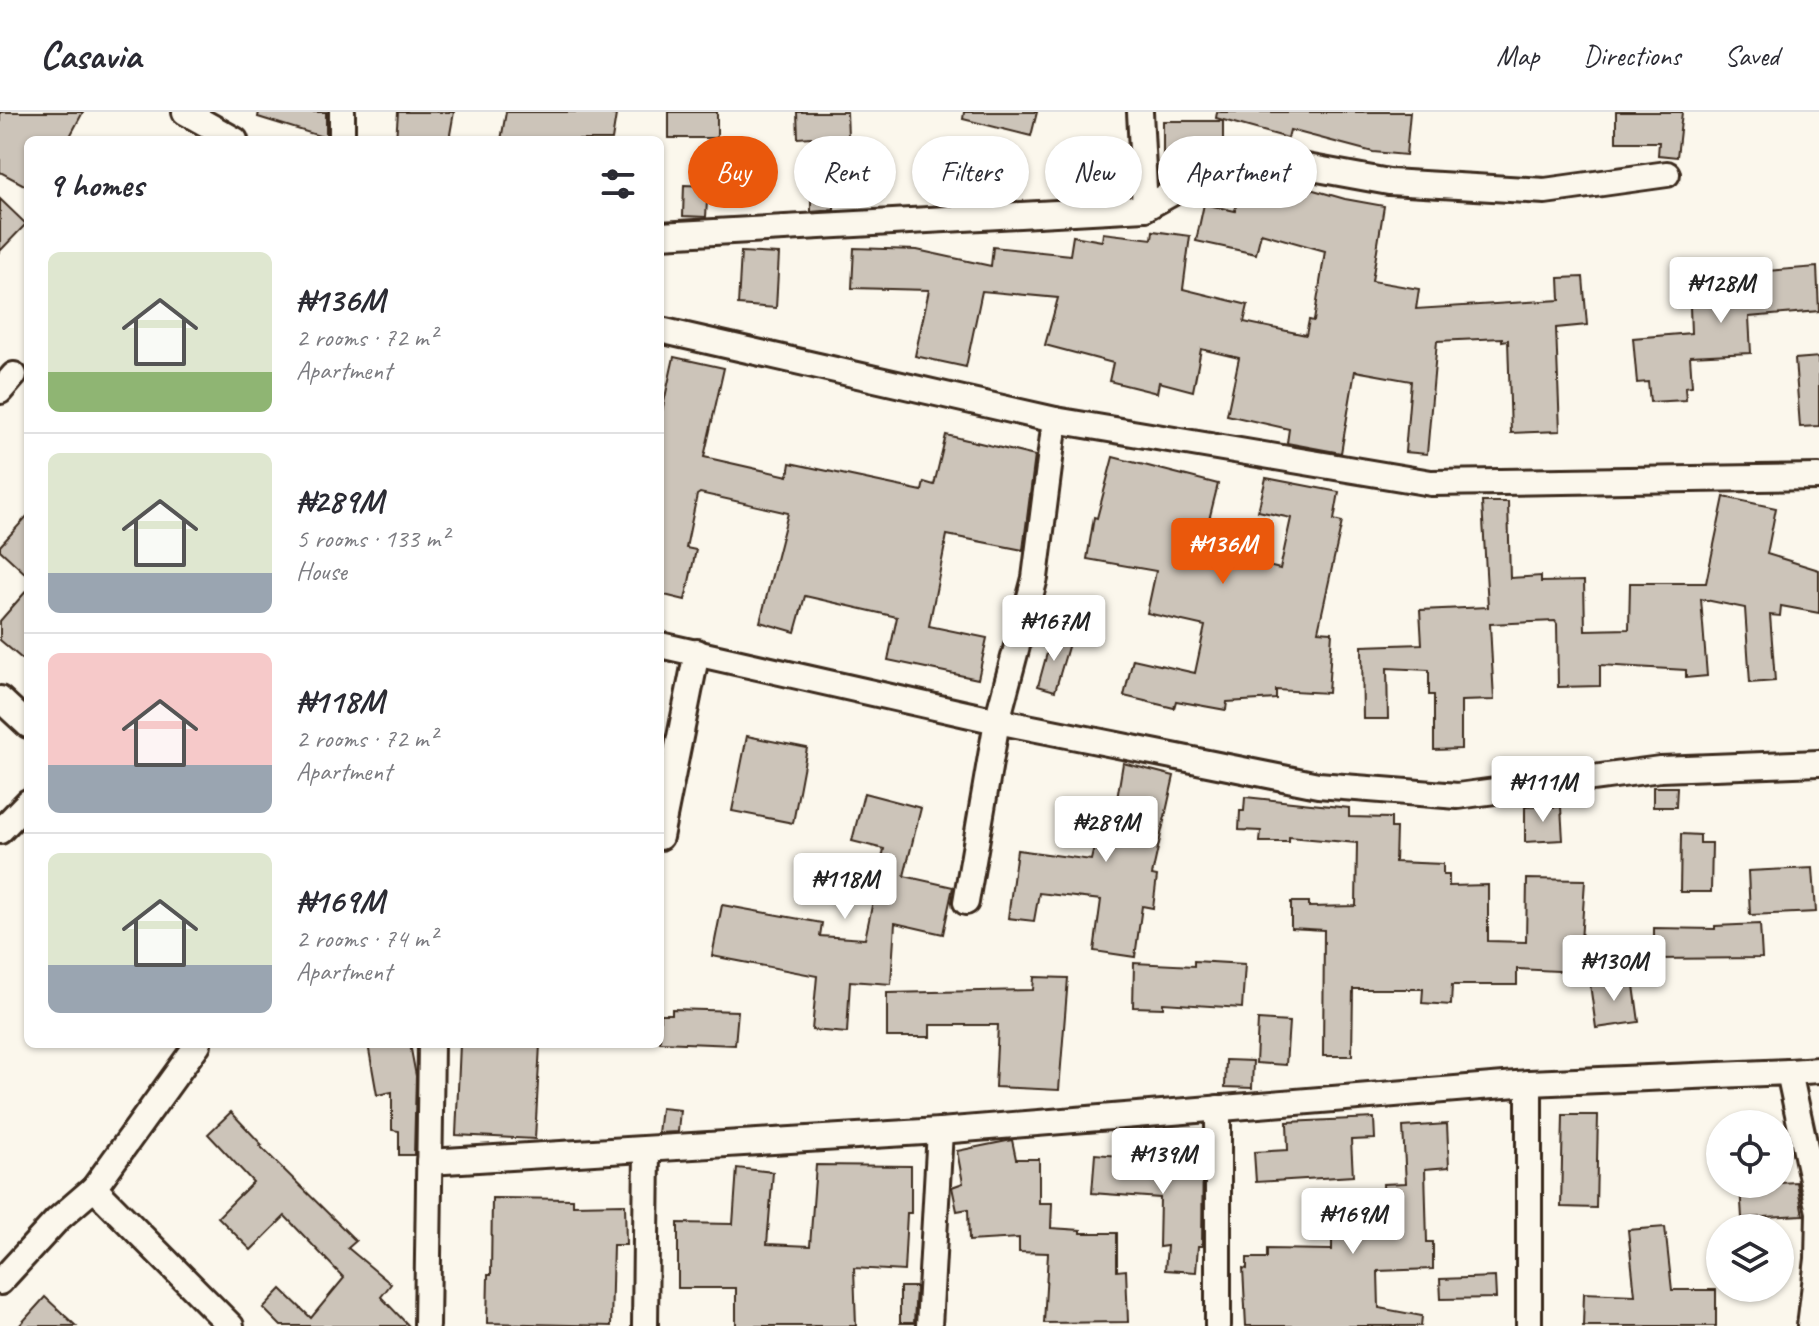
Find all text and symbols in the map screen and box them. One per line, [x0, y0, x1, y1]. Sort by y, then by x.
text: Casavia [40, 32, 141, 79]
text: Map [1496, 38, 1539, 73]
text: Directions [1583, 38, 1681, 73]
text: Saved [1725, 38, 1779, 73]
chip: Buy [688, 136, 778, 208]
chip: Rent [794, 136, 896, 208]
chip: Filters [912, 136, 1029, 208]
chip: New [1045, 136, 1142, 208]
chip: Apartment [1158, 136, 1317, 208]
icon: filters [596, 162, 640, 206]
text: 9 homes [48, 163, 144, 206]
pin: ₦128M [1665, 257, 1777, 325]
text: ₦128M [1688, 266, 1754, 299]
text: ₦136M [296, 278, 384, 321]
icon: home [112, 284, 208, 380]
text: 2 rooms · 72 m² [296, 321, 437, 354]
text: Apartment [296, 354, 392, 387]
text: ₦289M [296, 479, 383, 522]
icon: home [112, 485, 208, 581]
pin: ₦136M [1167, 518, 1279, 586]
text: 5 rooms · 133 m² [296, 522, 448, 555]
text: ₦136M [1189, 527, 1257, 560]
text: House [296, 555, 347, 588]
pin: ₦167M [998, 595, 1110, 663]
text: ₦167M [1020, 604, 1088, 637]
text: ₦118M [296, 679, 383, 722]
icon: home [112, 685, 208, 781]
text: 2 rooms · 72 m² [296, 722, 437, 755]
text: Apartment [296, 755, 392, 788]
pin: ₦111M [1487, 756, 1599, 824]
text: ₦111M [1510, 765, 1576, 798]
pin: ₦289M [1050, 796, 1162, 864]
text: ₦289M [1073, 805, 1139, 838]
pin: ₦118M [789, 853, 901, 921]
text: ₦118M [812, 862, 878, 895]
text: ₦169M [296, 879, 384, 922]
icon: home [112, 885, 208, 981]
text: 2 rooms · 74 m² [296, 922, 437, 955]
pin: ₦130M [1558, 935, 1670, 1003]
text: ₦130M [1581, 944, 1647, 977]
text: Apartment [296, 955, 392, 988]
map controls [1706, 1110, 1794, 1302]
button: locate [1706, 1110, 1794, 1198]
pin: ₦139M [1107, 1128, 1219, 1196]
text: ₦139M [1130, 1137, 1196, 1170]
pin: ₦169M [1297, 1188, 1409, 1256]
text: ₦169M [1319, 1197, 1387, 1230]
button: layers [1706, 1214, 1794, 1302]

